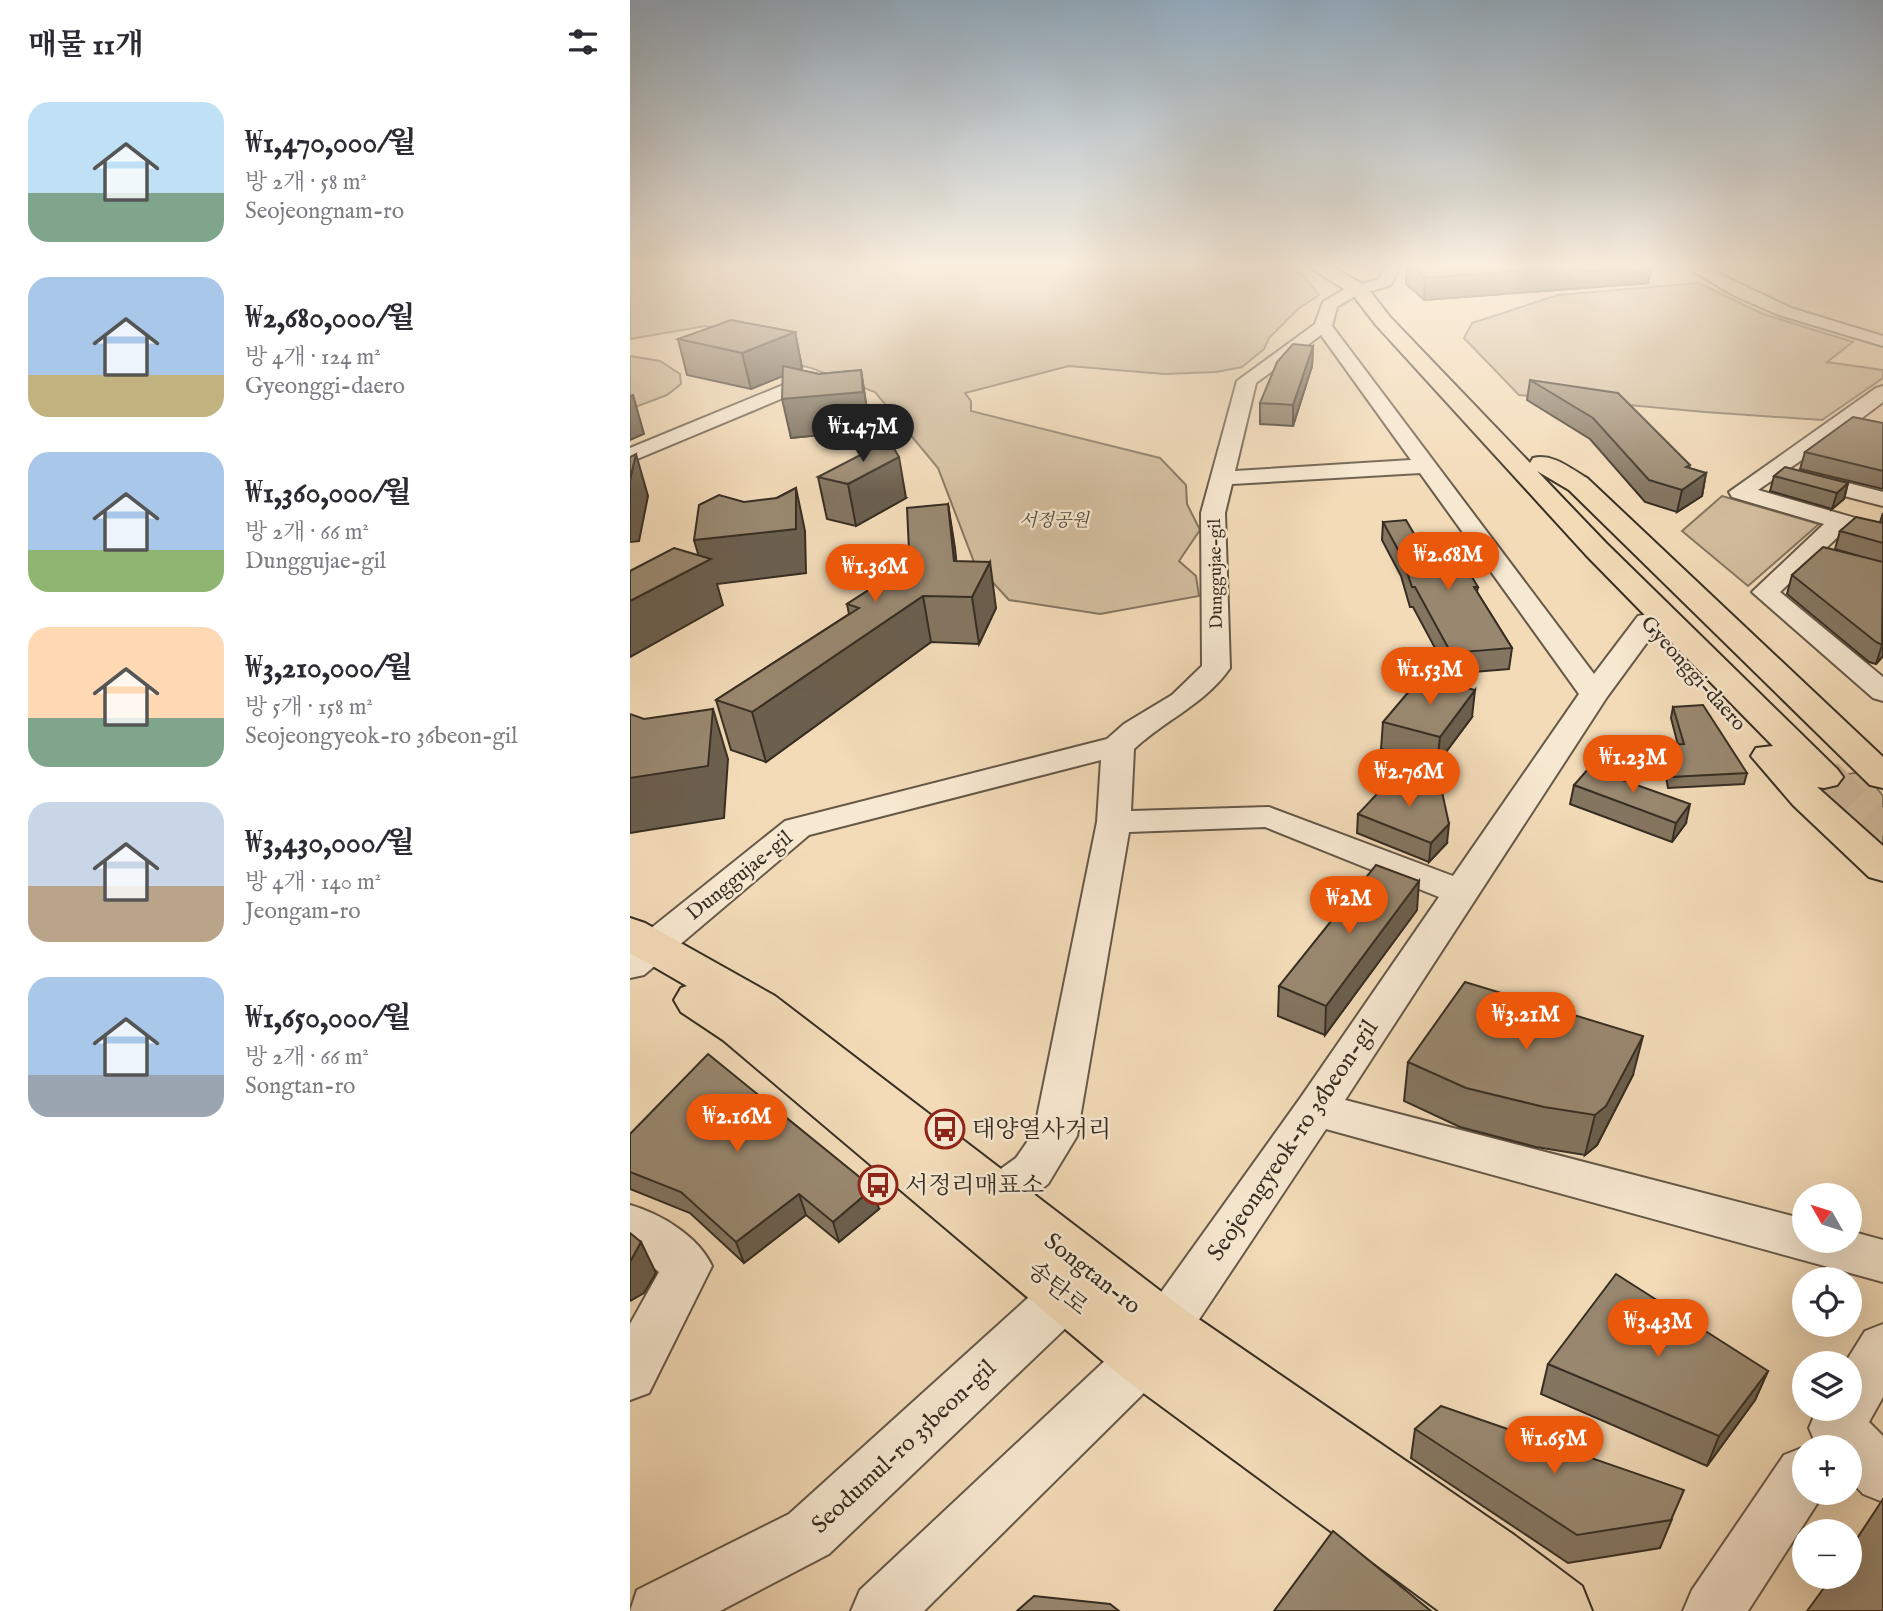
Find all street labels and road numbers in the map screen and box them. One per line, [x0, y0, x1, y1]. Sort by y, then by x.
street label: Dunggujae-gil [1204, 519, 1229, 629]
street label: Gyeonggi-daero [1634, 611, 1752, 737]
street label: Dunggujae-gil [681, 825, 799, 927]
street label: Seojeongyeok-ro 36beon-gil [1201, 1014, 1386, 1267]
street label: Songtan-ro [1037, 1226, 1147, 1322]
street label: 송탄로 [1020, 1255, 1094, 1323]
street label: Seodumul-ro 35beon-gil [805, 1353, 1003, 1541]

